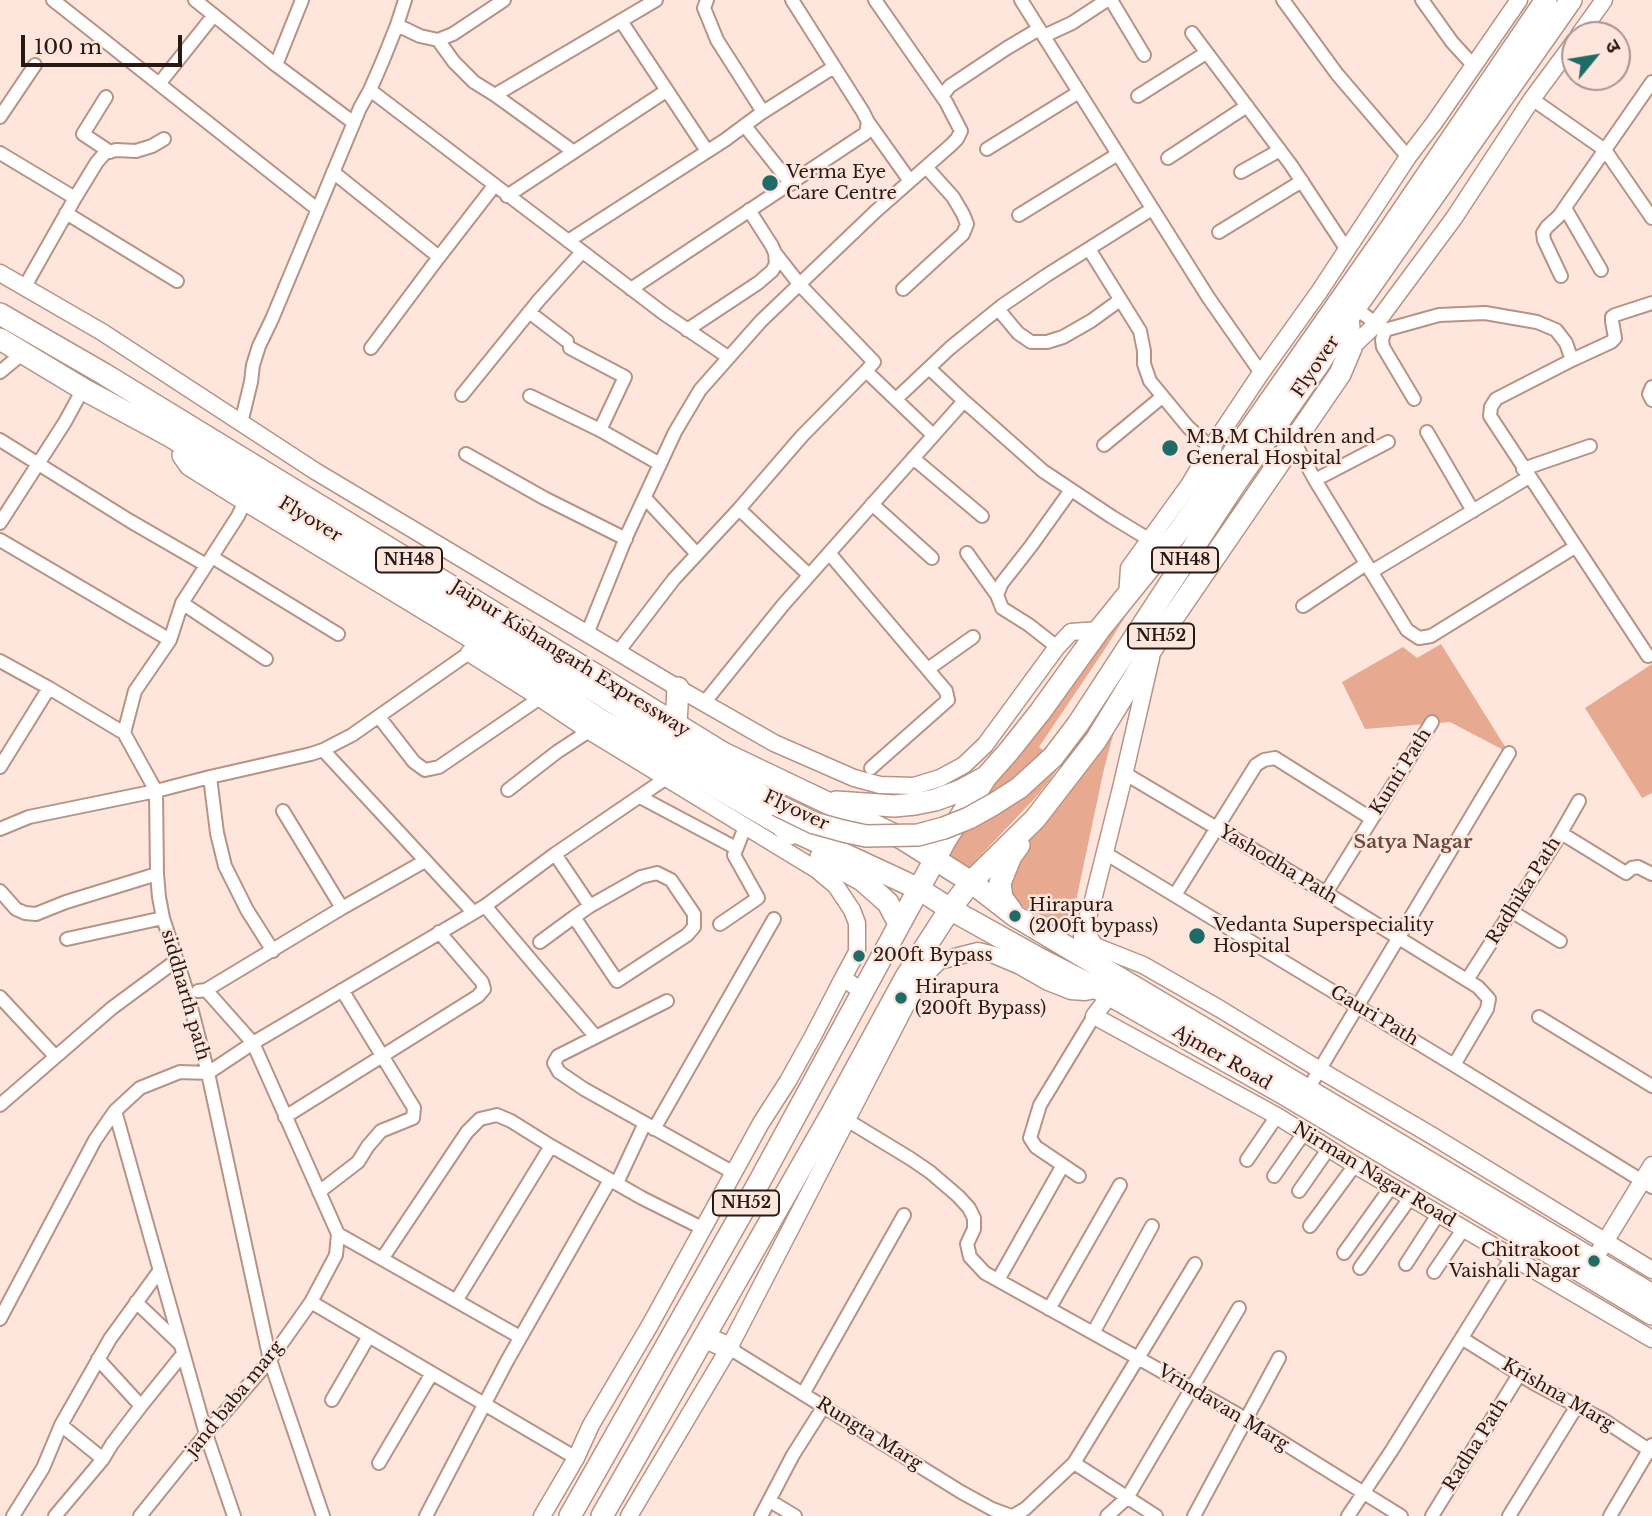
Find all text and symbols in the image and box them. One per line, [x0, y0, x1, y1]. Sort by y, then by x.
scale bar [24, 21, 186, 65]
north arrow [1561, 21, 1631, 91]
text: 100 m [34, 34, 102, 60]
text: उ [1600, 36, 1626, 57]
place label: Verma Eye Care Centre [786, 162, 897, 204]
marker: Verma Eye Care Centre [760, 173, 780, 193]
street label: Flyover [1288, 332, 1344, 402]
place label: M.B.M Children and General Hospital [1186, 427, 1376, 470]
marker: M.B.M Children and General Hospital [1160, 438, 1180, 458]
street label: Flyover [275, 493, 345, 547]
road number: NH48 [376, 548, 442, 572]
road number: NH48 [1152, 548, 1218, 572]
street label: Jaipur Kishangarh Expressway [446, 576, 694, 742]
road number: NH52 [1128, 624, 1194, 649]
street label: Kunti Path [1366, 725, 1436, 819]
street label: Flyover [760, 786, 832, 836]
street label: Yashodha Path [1215, 821, 1341, 909]
district label: Satya Nagar [1354, 832, 1472, 854]
street label: Radhika Path [1482, 833, 1566, 949]
place label: Hirapura (200ft bypass) [1029, 895, 1158, 937]
marker: Hirapura (200ft bypass) [1007, 908, 1023, 924]
place label: Vedanta Superspeciality Hospital [1213, 915, 1434, 958]
marker: Vedanta Superspeciality Hospital [1187, 926, 1207, 946]
street label: siddharth path [156, 927, 214, 1063]
place label: 200ft Bypass [873, 945, 993, 967]
marker: 200ft Bypass [851, 948, 867, 964]
place label: Hirapura (200ft Bypass) [915, 977, 1046, 1020]
street label: Gauri Path [1326, 981, 1422, 1051]
marker: Hirapura (200ft Bypass) [893, 990, 909, 1006]
street label: Ajmer Road [1169, 1021, 1275, 1095]
street label: Nirman Nagar Road [1289, 1118, 1459, 1232]
road number: NH52 [713, 1190, 779, 1216]
place label: Chitrakoot Vaishali Nagar [1449, 1240, 1580, 1282]
marker: Chitrakoot Vaishali Nagar [1586, 1253, 1602, 1269]
street label: jand baba marg [182, 1337, 288, 1461]
street label: Krishna Marg [1498, 1354, 1618, 1436]
street label: Vrindavan Marg [1153, 1360, 1293, 1456]
street label: Rungta Marg [812, 1393, 926, 1475]
street label: Radha Path [1439, 1395, 1513, 1495]

